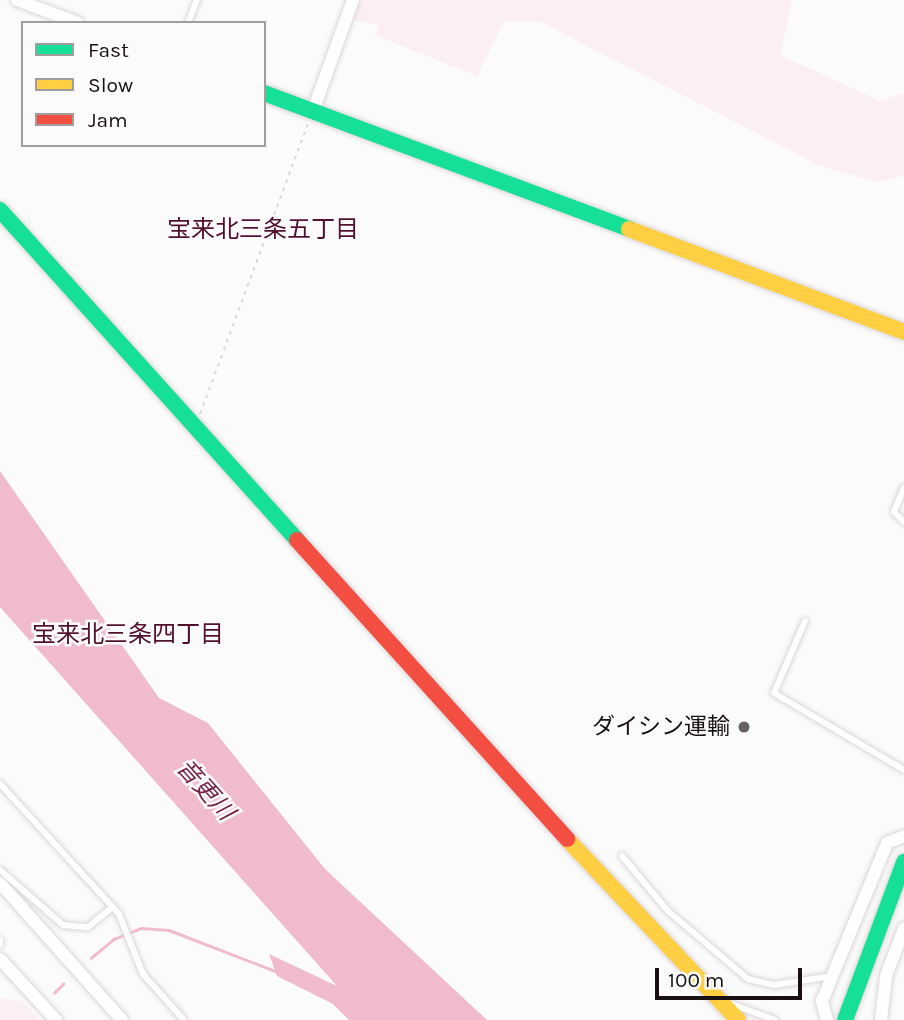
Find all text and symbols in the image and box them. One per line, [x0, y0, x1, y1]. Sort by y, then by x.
legend [21, 21, 266, 147]
text: Fast [88, 38, 129, 62]
text: Slow [88, 73, 133, 97]
text: Jam [88, 108, 128, 132]
district label: 宝来北三条五丁目 [167, 216, 359, 244]
district label: 宝来北三条四丁目 [32, 621, 224, 649]
place label: ダイシン運輸 [592, 713, 730, 741]
marker: ダイシン運輸 [736, 719, 752, 735]
water label: 音更川 [170, 754, 240, 826]
scale bar [659, 954, 806, 998]
text: 100 m [668, 968, 725, 992]

